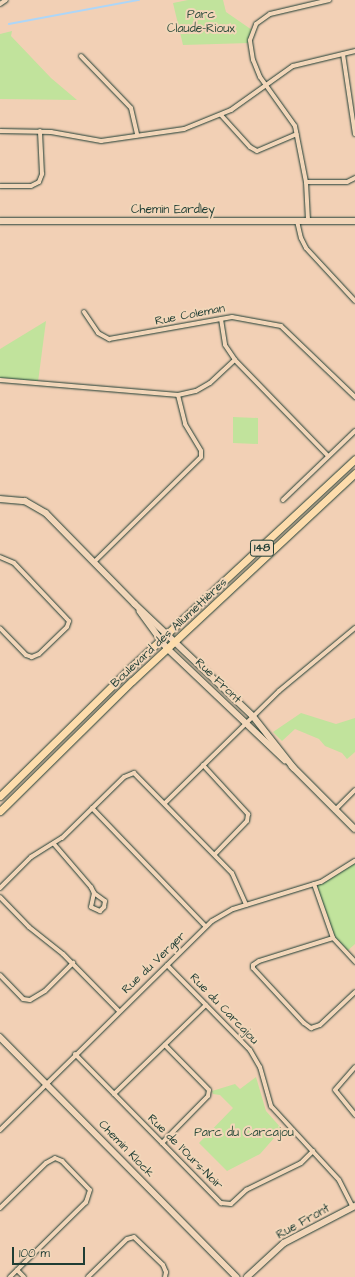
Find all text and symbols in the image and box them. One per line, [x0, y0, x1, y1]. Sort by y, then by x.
park label: Parc Claude-Rioux [167, 8, 235, 36]
street label: Chemin Eardley [131, 203, 215, 217]
street label: Rue Coleman [154, 301, 226, 329]
road number: 148 [249, 539, 275, 557]
street label: Boulevard des Allumettières [108, 575, 230, 691]
street label: Rue Front [192, 656, 244, 706]
street label: Rue du Verger [119, 929, 189, 997]
street label: Rue du Carcajou [187, 971, 261, 1047]
street label: Rue de l'Ours-Noir [144, 1111, 226, 1193]
street label: Chemin Klock [95, 1117, 157, 1181]
park label: Parc du Carcajou [194, 1126, 294, 1140]
street label: Rue Front [274, 1202, 332, 1242]
scale bar [14, 1239, 87, 1265]
text: 100 m [19, 1245, 50, 1262]

